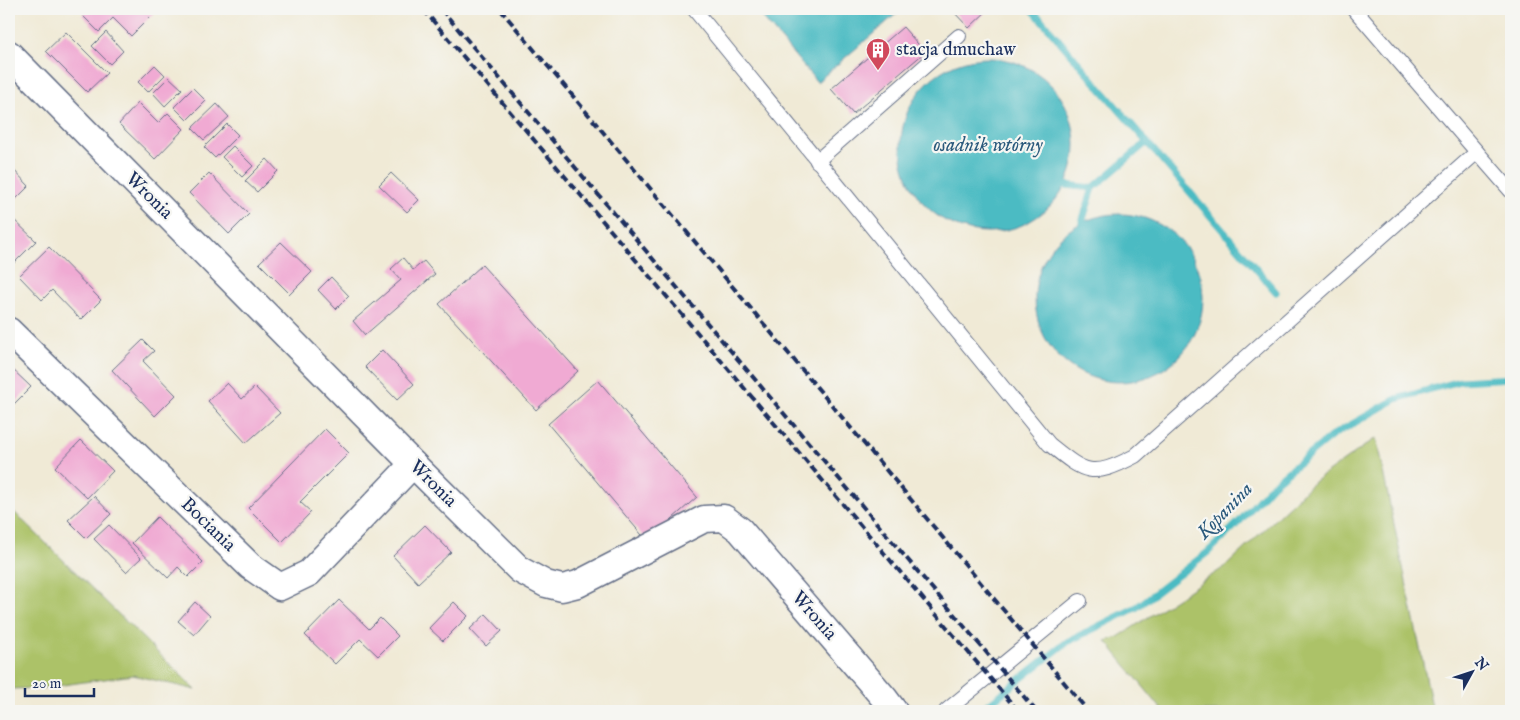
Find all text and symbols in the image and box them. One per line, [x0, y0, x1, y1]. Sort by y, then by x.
building icon: stacja dmuchaw [865, 37, 891, 71]
place label: stacja dmuchaw [896, 38, 1016, 62]
water label: osadnik wtórny [933, 133, 1043, 158]
street label: Wronia [120, 167, 178, 225]
street label: Wronia [404, 455, 462, 513]
water label: Kopanina [1191, 477, 1258, 546]
street label: Bociania [175, 493, 241, 558]
street label: Wronia [786, 586, 842, 646]
north arrow [1448, 648, 1498, 698]
text: N [1470, 653, 1492, 675]
scale bar [25, 665, 94, 697]
text: 20 m [32, 674, 62, 693]

